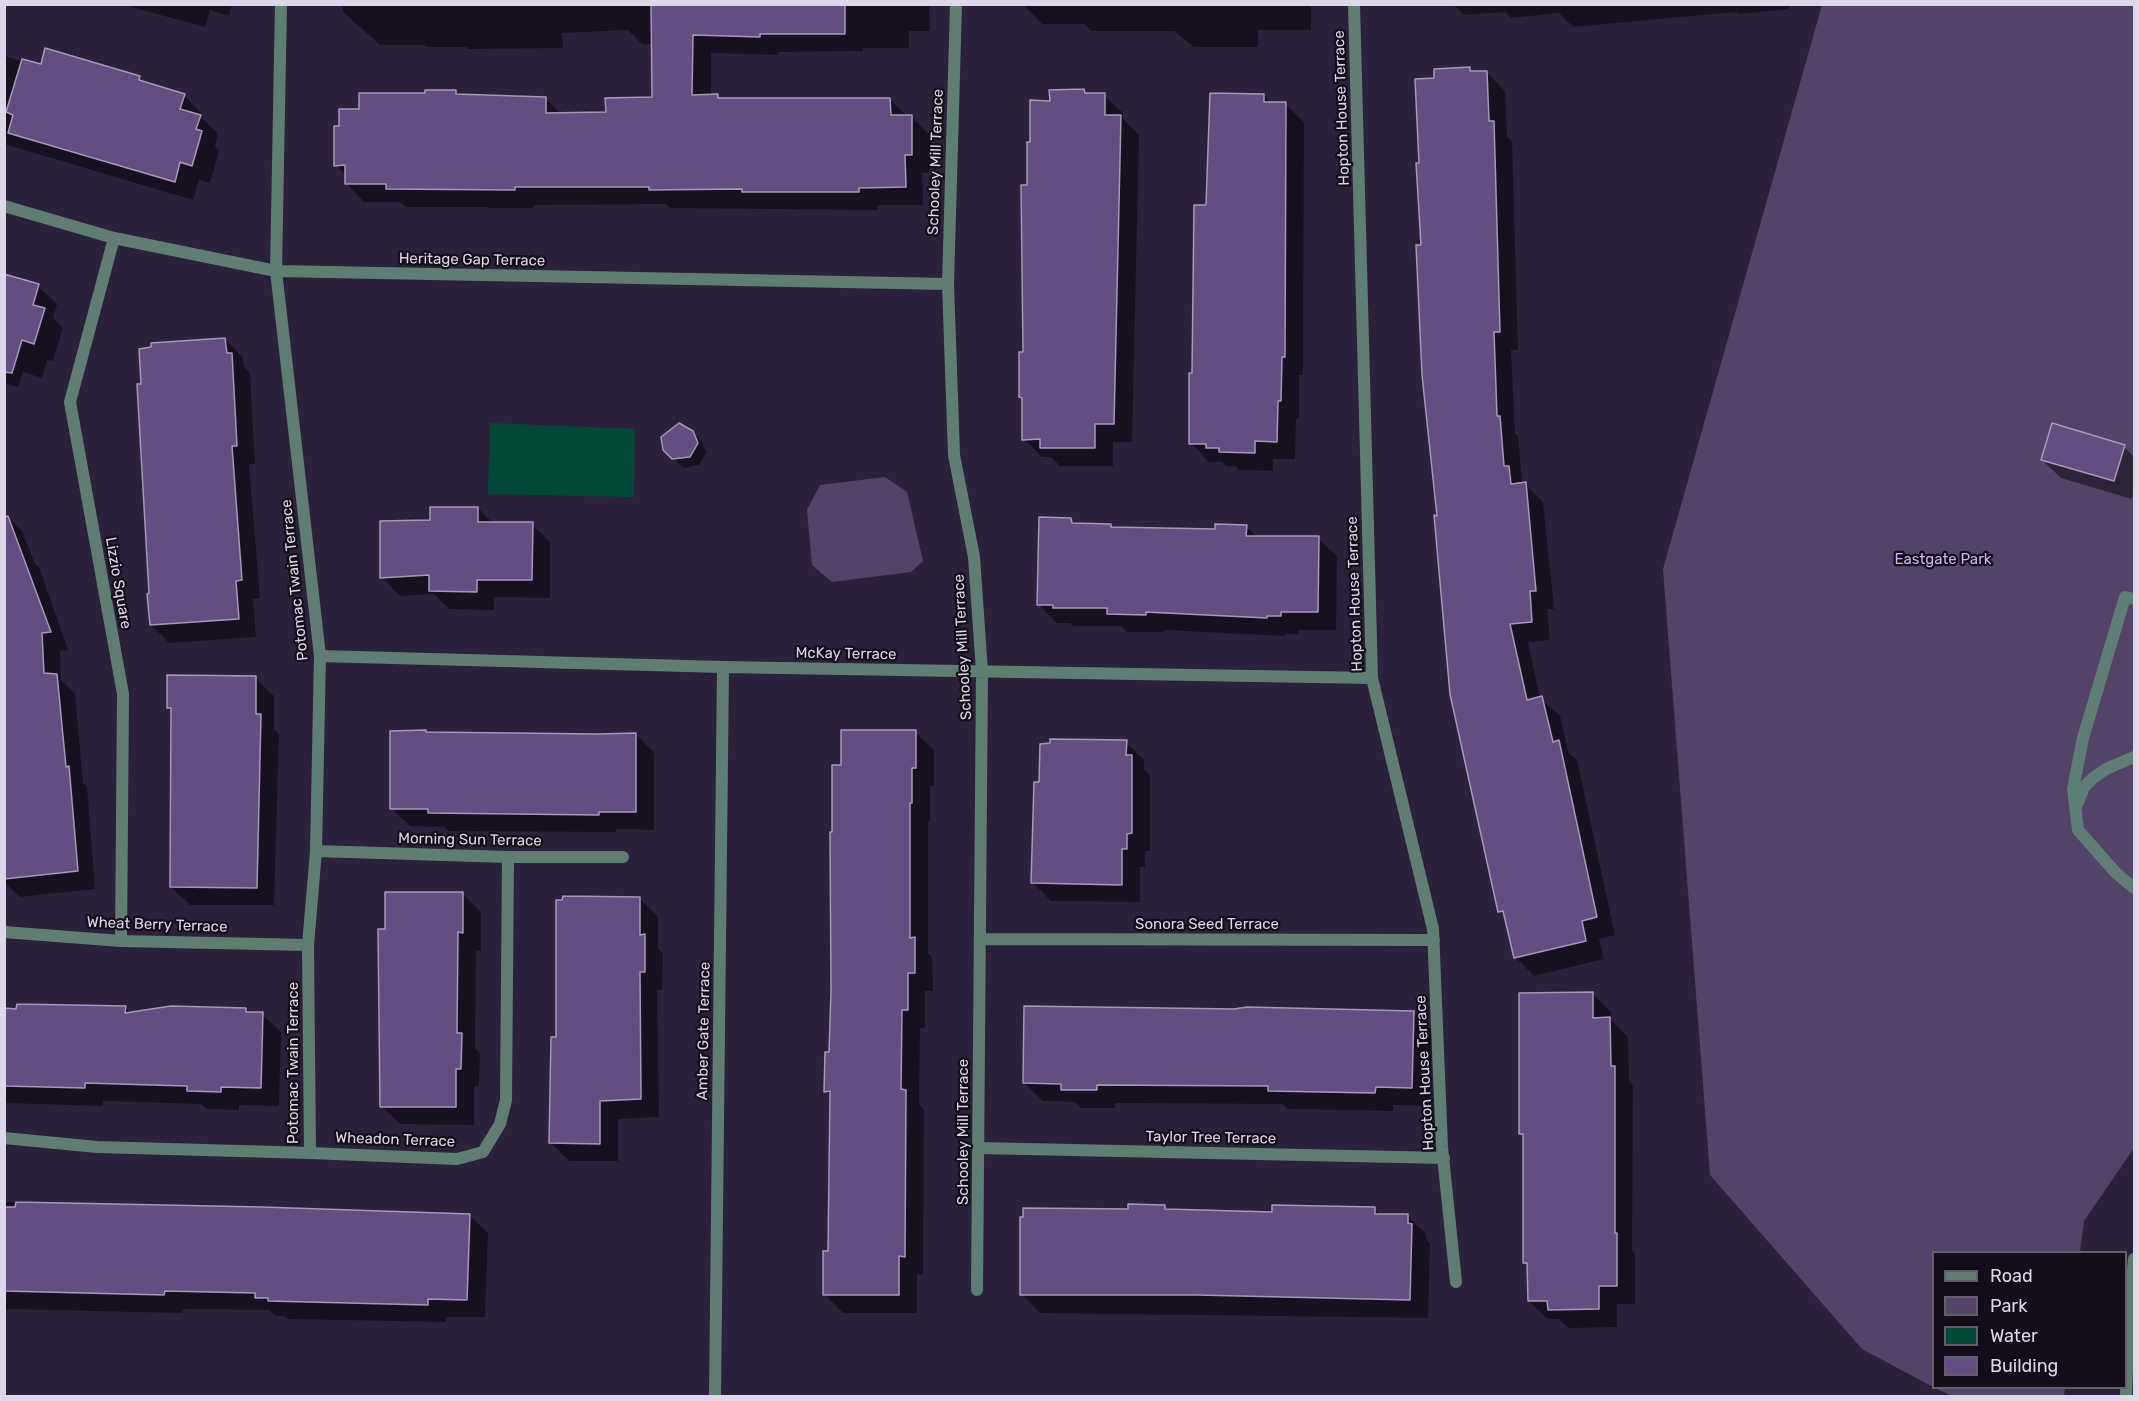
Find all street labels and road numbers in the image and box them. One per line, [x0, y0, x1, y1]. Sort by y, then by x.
street label: Hopton House Terrace [1330, 30, 1354, 186]
street label: Schooley Mill Terrace [924, 89, 948, 235]
street label: Heritage Gap Terrace [399, 250, 545, 270]
street label: Potomac Twain Terrace [278, 498, 312, 662]
street label: Hopton House Terrace [1343, 516, 1367, 672]
street label: Lizzio Square [101, 536, 135, 630]
street label: Schooley Mill Terrace [950, 574, 976, 720]
street label: McKay Terrace [795, 644, 897, 664]
street label: Morning Sun Terrace [398, 830, 542, 850]
street label: Wheat Berry Terrace [86, 914, 228, 936]
street label: Sonora Seed Terrace [1135, 916, 1279, 934]
street label: Amber Gate Terrace [694, 962, 714, 1100]
street label: Potomac Twain Terrace [285, 982, 303, 1144]
street label: Hopton House Terrace [1412, 995, 1438, 1151]
street label: Schooley Mill Terrace [955, 1059, 973, 1205]
street label: Taylor Tree Terrace [1146, 1128, 1276, 1148]
street label: Wheadon Terrace [335, 1129, 455, 1151]

